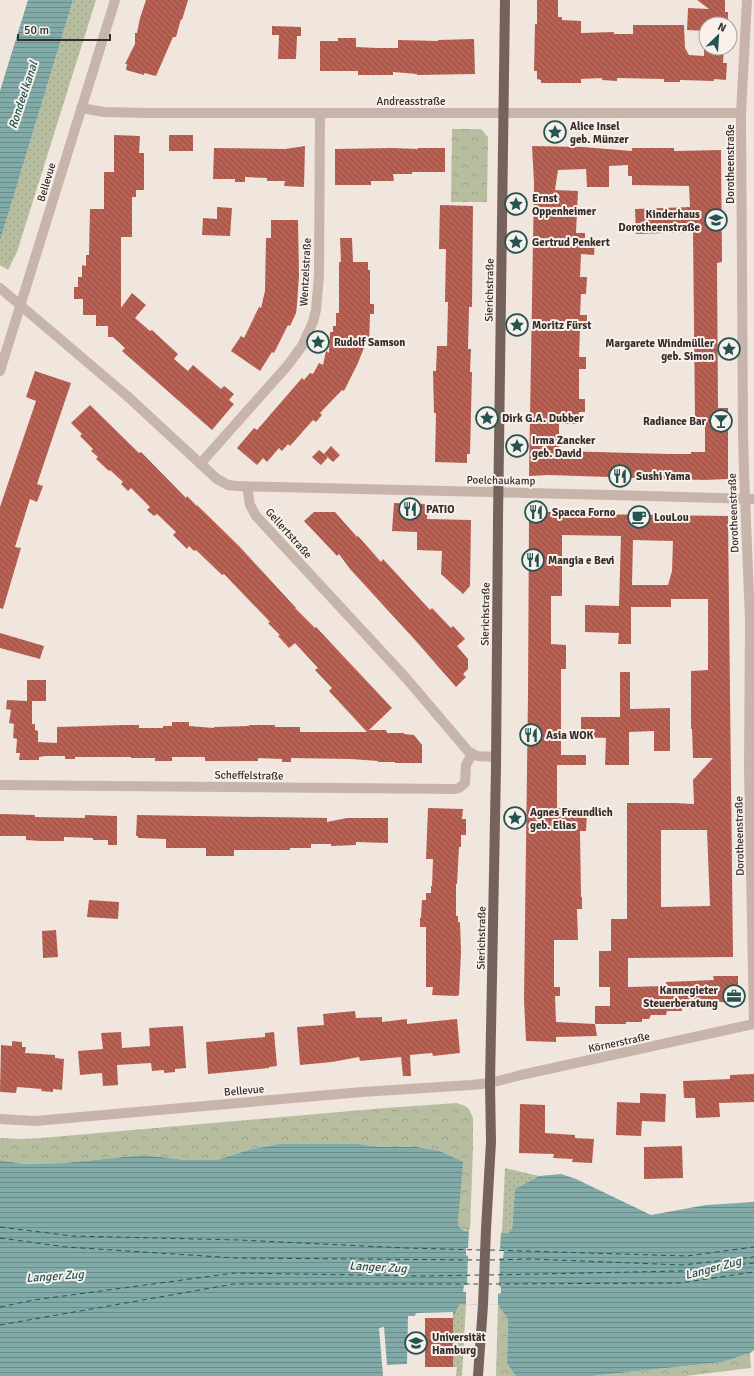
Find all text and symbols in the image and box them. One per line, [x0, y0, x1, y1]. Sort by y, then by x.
scale bar [18, 16, 110, 42]
north arrow [698, 16, 738, 56]
text: N [716, 20, 728, 35]
text: 50 m [24, 23, 49, 38]
water label: Rondeelkanal [6, 58, 42, 131]
street label: Andreasstraße [377, 95, 445, 108]
place icon: Alice Insel geb. Münzer [542, 119, 568, 145]
place label: Alice Insel geb. Münzer [570, 120, 629, 146]
street label: Dorotheenstraße [724, 124, 737, 204]
street label: Bellevue [34, 161, 59, 203]
place icon: Ernst Oppenheimer [503, 191, 529, 217]
place label: Ernst Oppenheimer [532, 192, 597, 218]
school or university icon: Kinderhaus Dorotheenstraße [703, 207, 729, 233]
place label: Kinderhaus Dorotheenstraße [618, 208, 701, 234]
place icon: Gertrud Penkert [503, 229, 529, 255]
place label: Gertrud Penkert [532, 236, 610, 249]
street label: Wentzelstraße [297, 237, 314, 307]
street label: Sierichstraße [482, 258, 497, 322]
place icon: Moritz Fürst [504, 312, 530, 338]
place label: Moritz Fürst [532, 319, 591, 332]
place icon: Rudolf Samson [305, 329, 331, 355]
place label: Rudolf Samson [334, 336, 405, 349]
place icon: Margarete Windmüller geb. Simon [716, 336, 742, 362]
place label: Margarete Windmüller geb. Simon [605, 337, 715, 363]
place icon: Dirk G.A. Dubber [474, 405, 500, 431]
bar icon: Radiance Bar [708, 408, 734, 434]
place label: Dirk G.A. Dubber [502, 412, 584, 425]
place label: Radiance Bar [643, 415, 707, 428]
place icon: Irma Zancker geb. David [504, 433, 530, 459]
place label: Irma Zancker geb. David [532, 434, 596, 460]
restaurant icon: Sushi Yama [607, 463, 633, 489]
place label: Sushi Yama [636, 470, 691, 483]
street label: Poelchaukamp [467, 473, 536, 488]
street label: Dorotheenstraße [726, 473, 741, 553]
restaurant icon: PATIO [397, 496, 423, 522]
restaurant icon: Spacca Forno [523, 499, 549, 525]
place label: PATIO [426, 503, 455, 516]
cafe icon: LouLou [626, 504, 652, 530]
street label: Gellertstraße [263, 506, 315, 561]
place label: Spacca Forno [552, 506, 616, 519]
place label: LouLou [654, 511, 689, 524]
restaurant icon: Mangia e Bevi [520, 547, 546, 573]
place label: Mangia e Bevi [548, 554, 614, 567]
street label: Sierichstraße [478, 582, 493, 646]
restaurant icon: Asia WOK [518, 722, 544, 748]
place label: Asia WOK [546, 729, 593, 742]
street label: Scheffelstraße [214, 768, 284, 783]
street label: Dorotheenstraße [732, 796, 747, 876]
place icon: Agnes Freundlich geb. Elias [502, 805, 528, 831]
place label: Agnes Freundlich geb. Elias [530, 806, 613, 832]
street label: Sierichstraße [474, 906, 489, 970]
office icon: Kannegieter Steuerberatung [721, 983, 747, 1009]
place label: Kannegieter Steuerberatung [643, 984, 719, 1010]
street label: Körnerstraße [587, 1030, 651, 1055]
street label: Bellevue [223, 1082, 265, 1099]
water label: Langer Zug [683, 1253, 744, 1283]
water label: Langer Zug [349, 1259, 409, 1277]
water label: Langer Zug [26, 1267, 86, 1286]
school or university icon: Universität Hamburg [403, 1330, 429, 1356]
place label: Universität Hamburg [432, 1331, 486, 1357]

